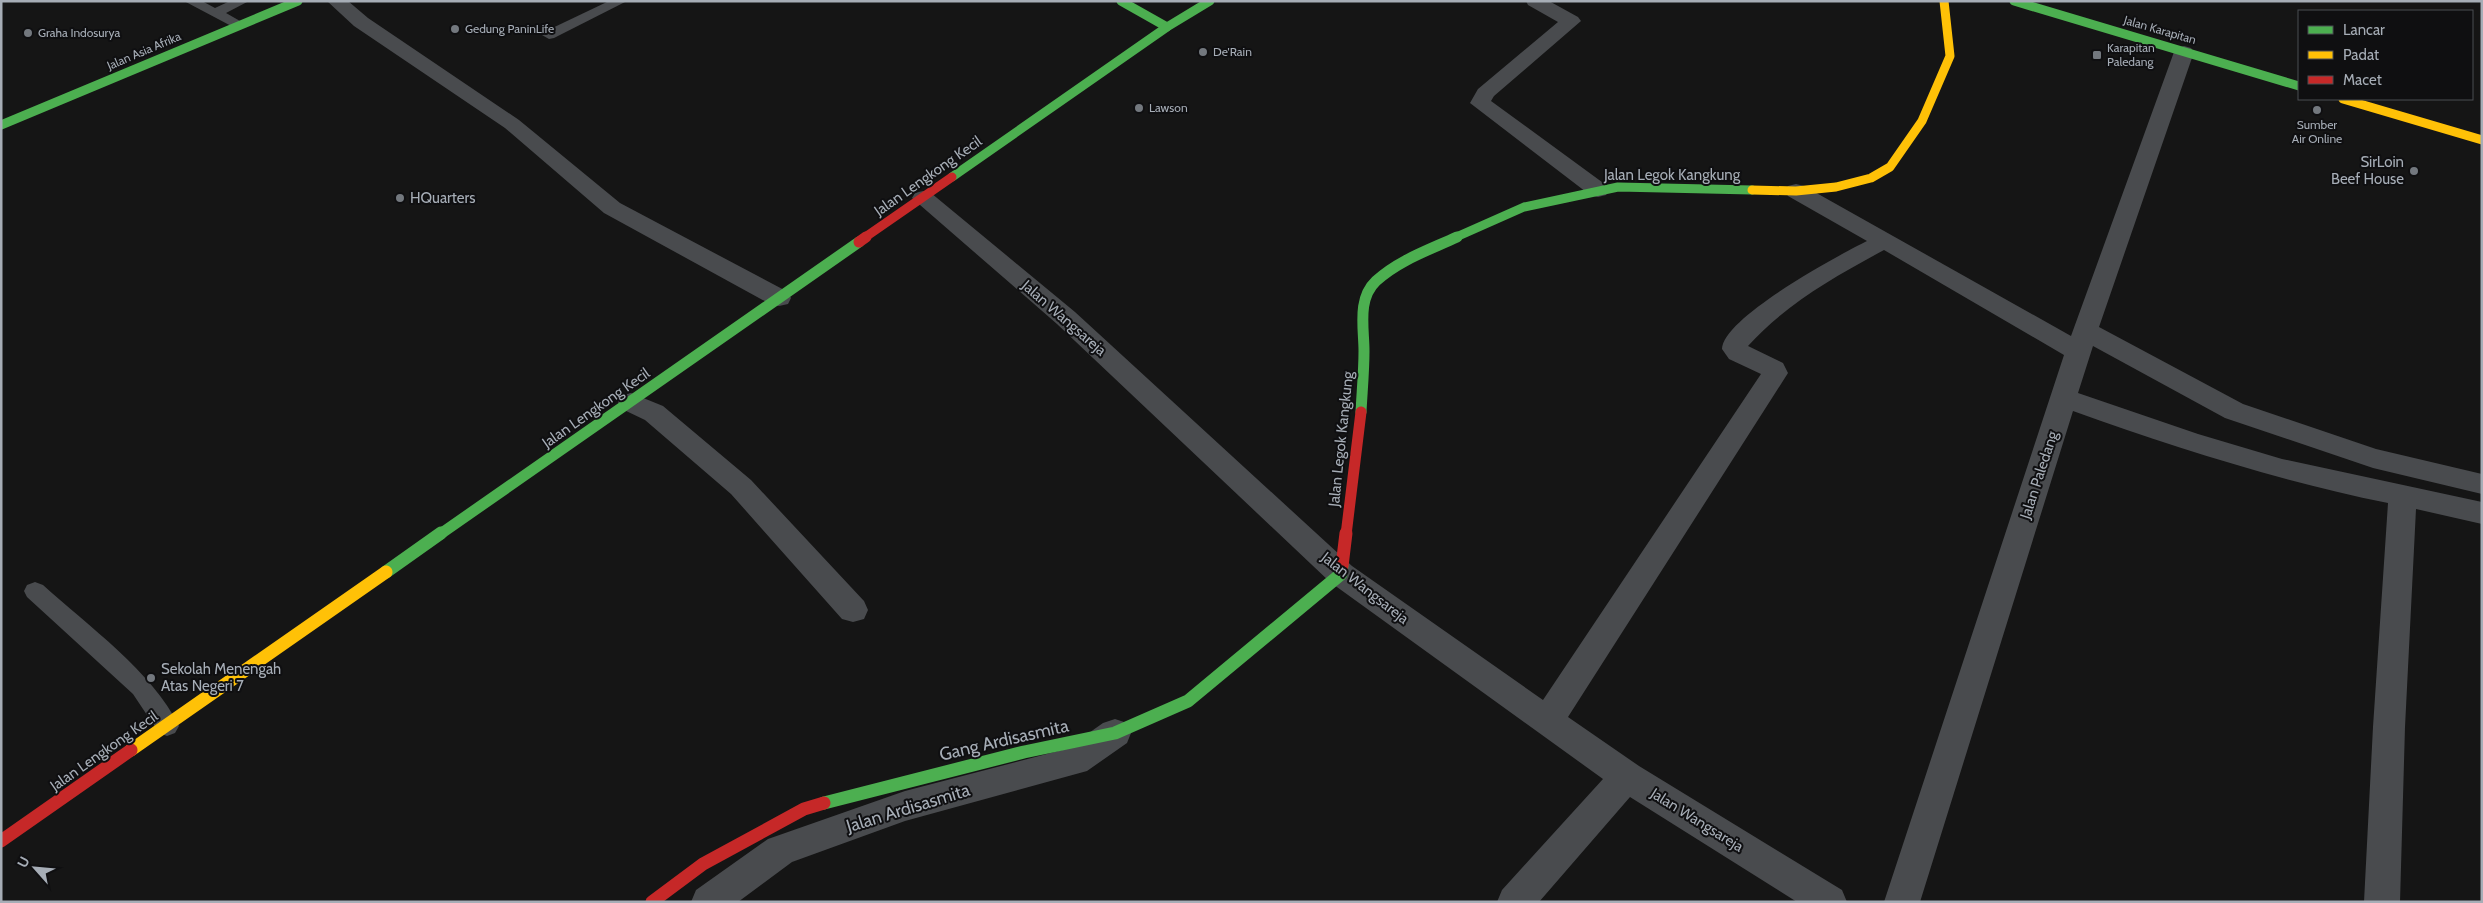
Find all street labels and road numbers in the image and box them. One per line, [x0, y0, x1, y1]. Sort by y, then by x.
street label: Jalan Karapitan [2121, 12, 2198, 47]
street label: Jalan Asia Afrika [104, 28, 183, 73]
street label: Jalan Lengkong Kecil [870, 132, 986, 220]
street label: Jalan Legok Kangkung [1603, 166, 1741, 184]
street label: Jalan Wangsareja [1017, 276, 1111, 360]
street label: Jalan Lengkong Kecil [538, 364, 654, 452]
street label: Jalan Legok Kangkung [1325, 370, 1357, 509]
street label: Jalan Paledang [2016, 428, 2062, 522]
street label: Jalan Wangsareja [1317, 548, 1413, 628]
street label: Jalan Lengkong Kecil [46, 707, 162, 795]
street label: Gang Ardisasmita [937, 714, 1071, 766]
street label: Jalan Ardisasmita [842, 779, 973, 838]
street label: Jalan Wangsareja [1646, 784, 1747, 856]

